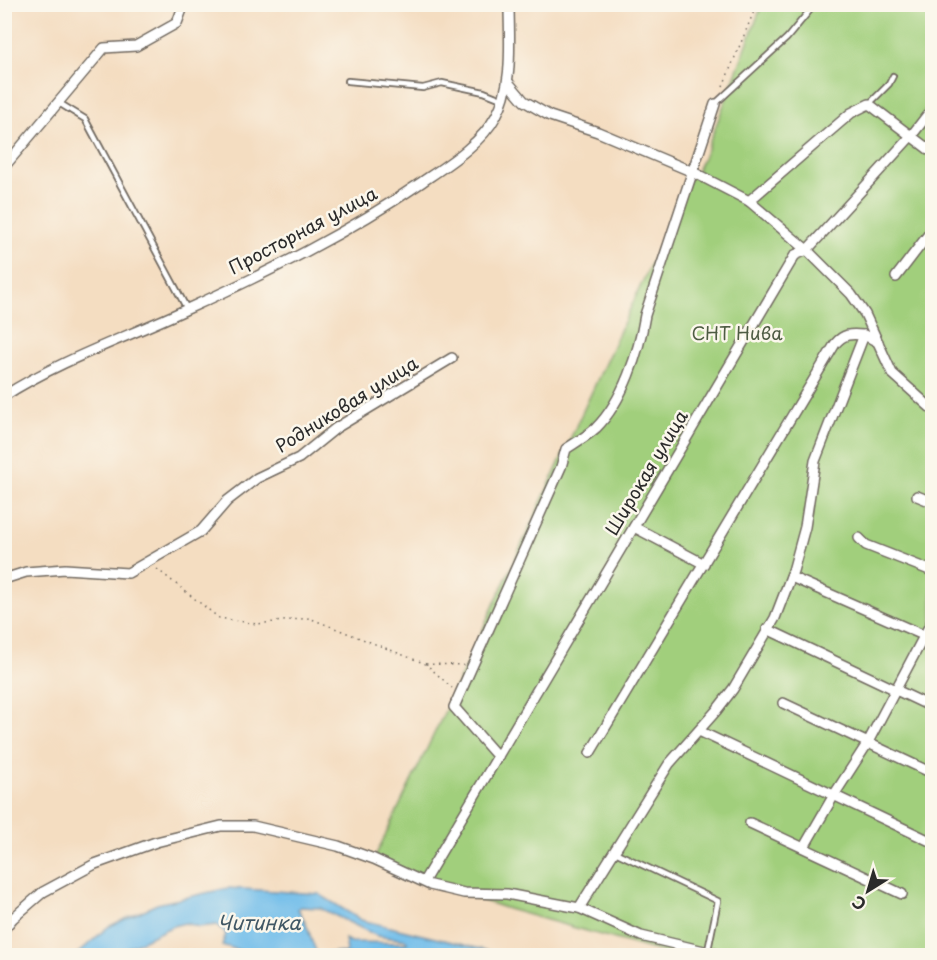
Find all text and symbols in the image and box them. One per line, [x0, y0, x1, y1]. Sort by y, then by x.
street label: Просторная улица [223, 179, 382, 280]
park label: СНТ Нива [692, 319, 783, 346]
street label: Родниковая улица [270, 349, 423, 459]
street label: Широкая улица [598, 404, 694, 540]
north arrow [838, 861, 898, 921]
text: С [846, 891, 870, 917]
water label: Читинка [217, 907, 301, 937]

